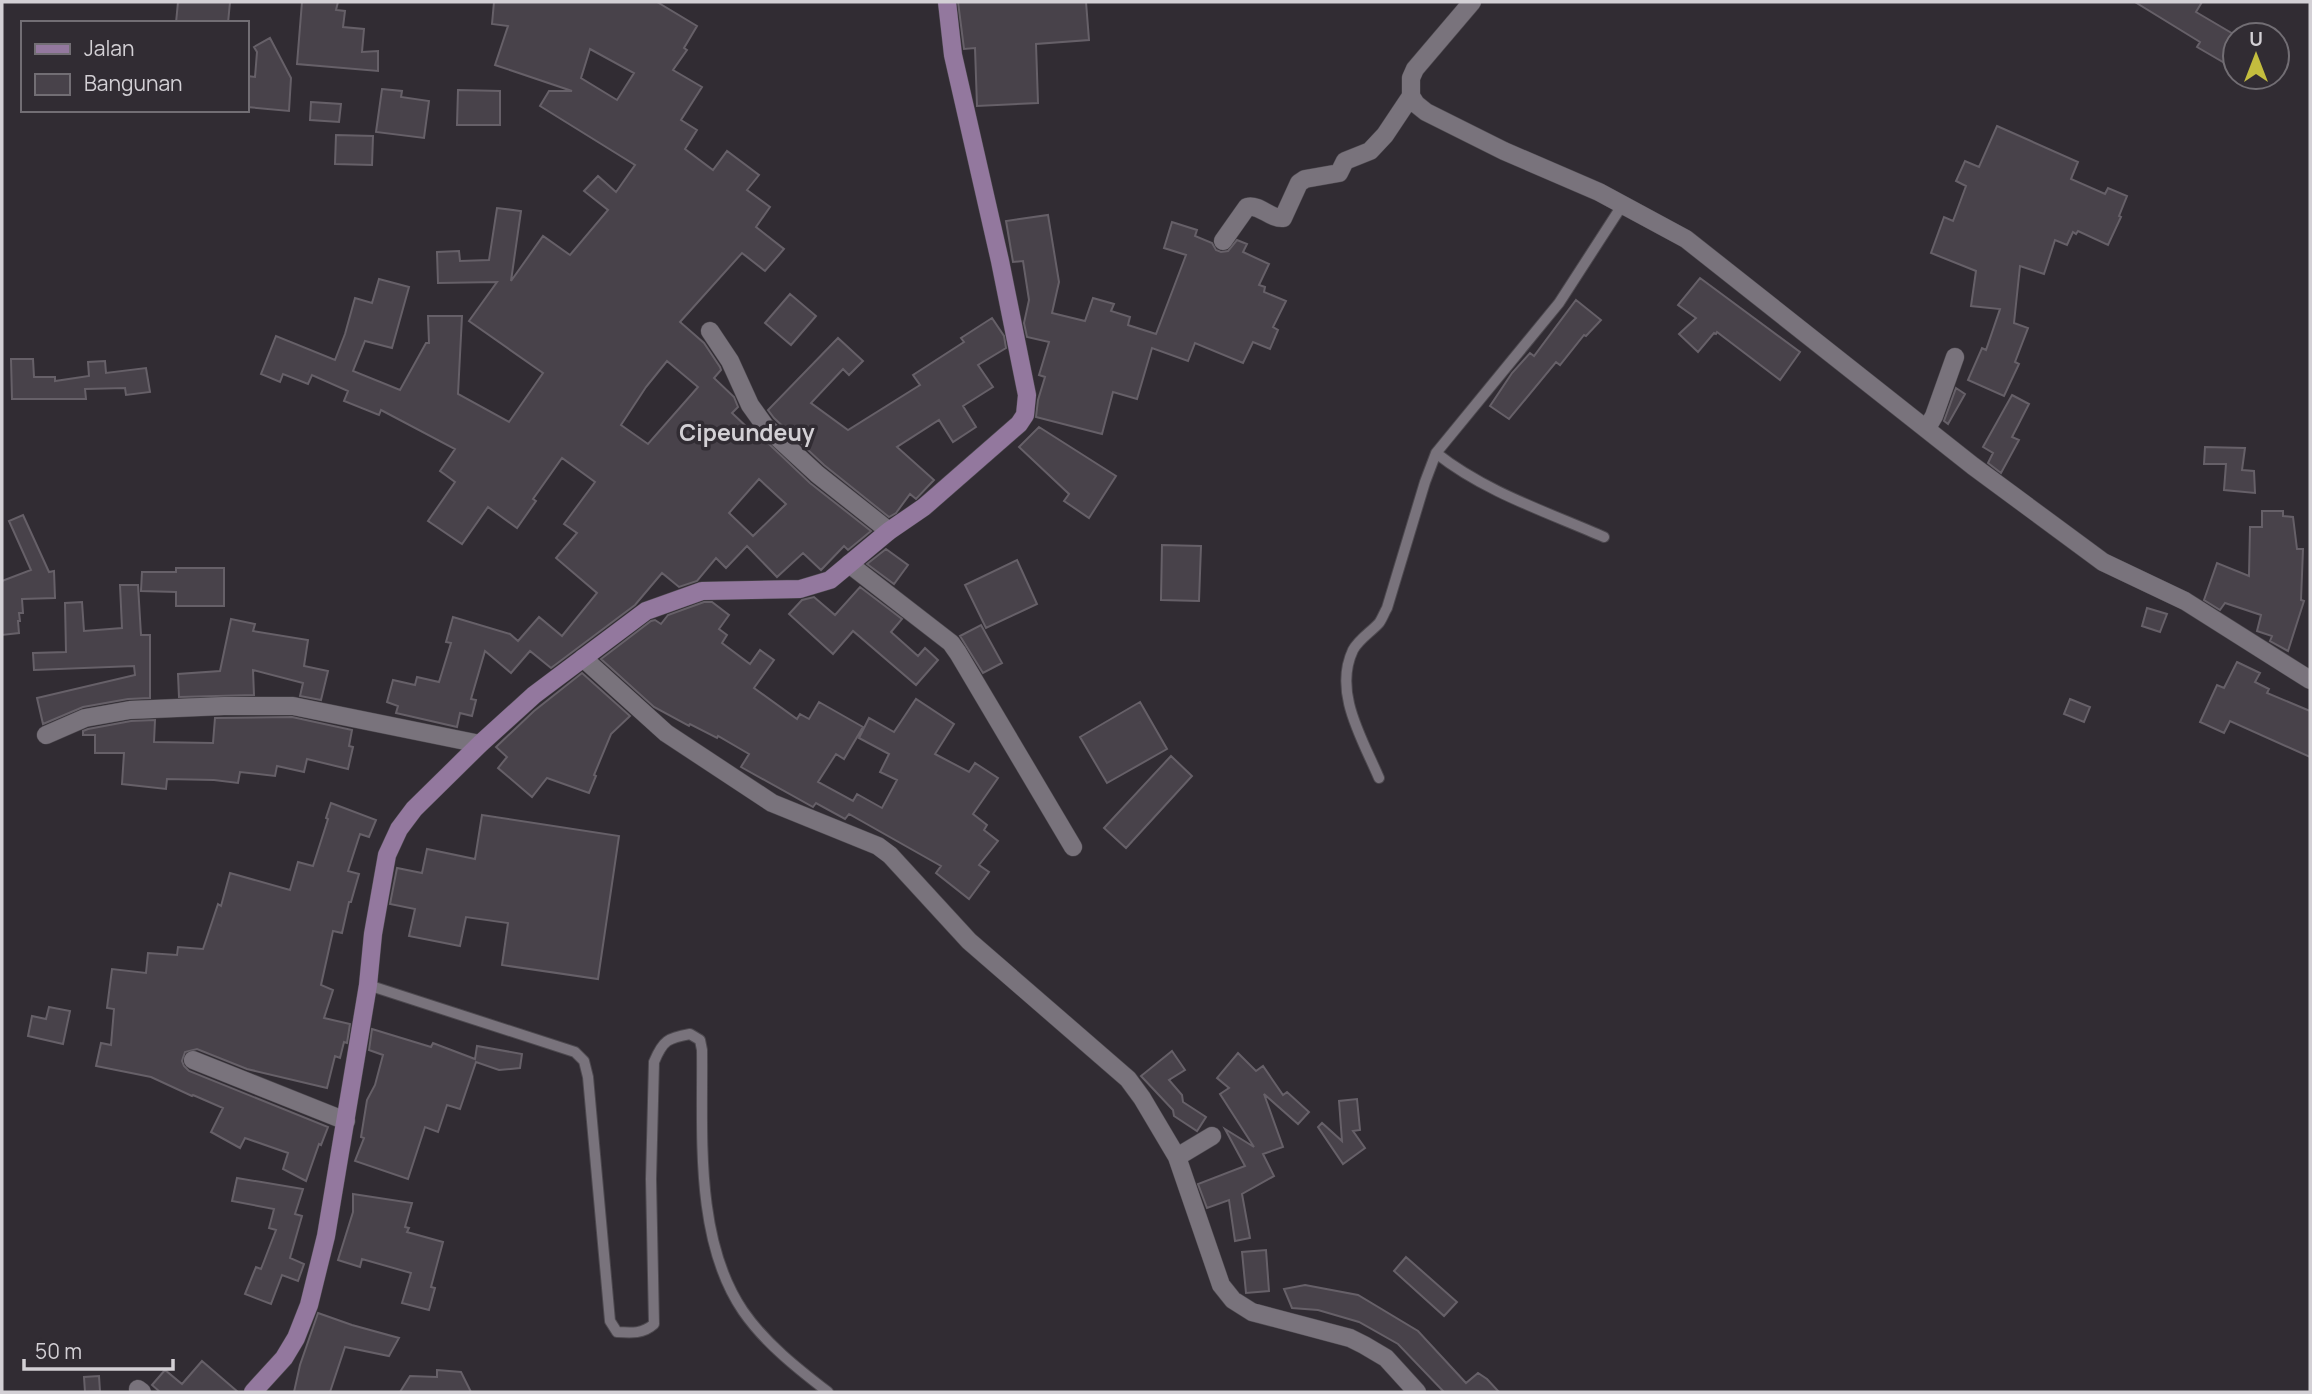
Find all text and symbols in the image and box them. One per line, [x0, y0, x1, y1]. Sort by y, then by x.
legend [21, 21, 248, 112]
north arrow [2221, 21, 2291, 91]
text: U [2249, 26, 2263, 52]
text: Jalan [84, 34, 134, 62]
text: Bangunan [84, 69, 183, 97]
district label: Cipeundeuy [679, 416, 815, 448]
scale bar [24, 1328, 173, 1372]
text: 50 m [35, 1337, 82, 1365]

